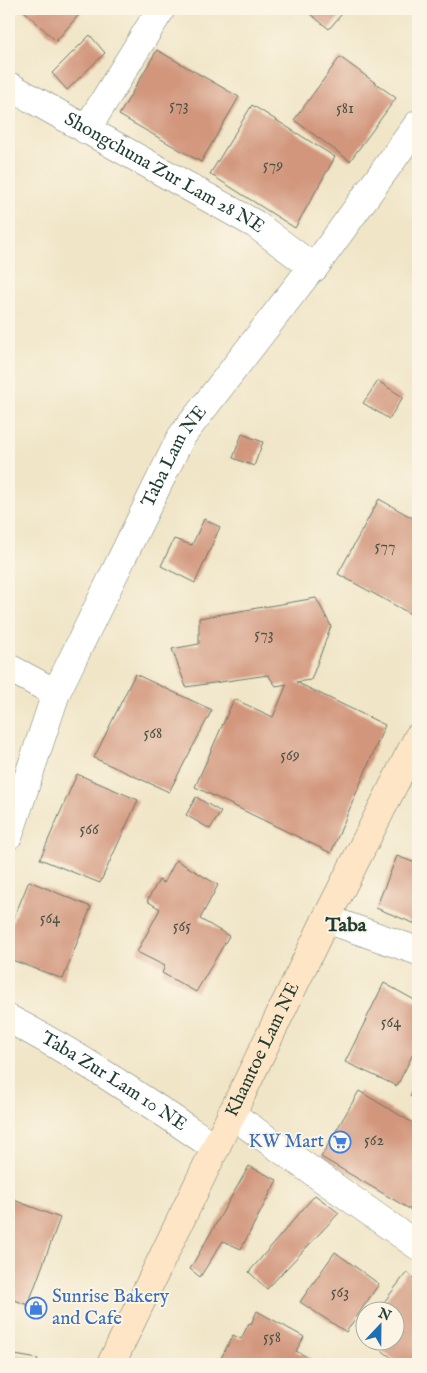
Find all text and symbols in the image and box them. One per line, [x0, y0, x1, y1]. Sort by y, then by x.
house number: 573 [169, 96, 189, 116]
house number: 581 [336, 99, 354, 119]
street label: Shongchuna Zur Lam 28 NE [60, 107, 269, 239]
house number: 579 [263, 156, 283, 176]
street label: Taba Lam NE [136, 401, 213, 512]
house number: 577 [375, 537, 395, 557]
house number: 573 [254, 625, 274, 645]
house number: 568 [144, 724, 162, 744]
house number: 569 [280, 746, 300, 766]
house number: 566 [79, 820, 99, 840]
house number: 564 [40, 909, 60, 929]
district label: Taba [324, 913, 367, 938]
house number: 565 [173, 917, 191, 937]
street label: Khamtoe Lam NE [220, 979, 306, 1121]
house number: 564 [381, 1013, 401, 1033]
street label: Taba Zur Lam 10 NE [36, 1027, 191, 1137]
place label: KW Mart [249, 1130, 324, 1154]
supermarket icon: KW Mart [328, 1130, 352, 1154]
house number: 562 [364, 1131, 384, 1151]
house number: 563 [331, 1283, 349, 1303]
place label: Sunrise Bakery and Cafe [52, 1285, 170, 1331]
shop icon: Sunrise Bakery and Cafe [24, 1296, 48, 1320]
north arrow [354, 1300, 404, 1350]
text: N [375, 1304, 393, 1325]
house number: 558 [263, 1328, 281, 1348]

